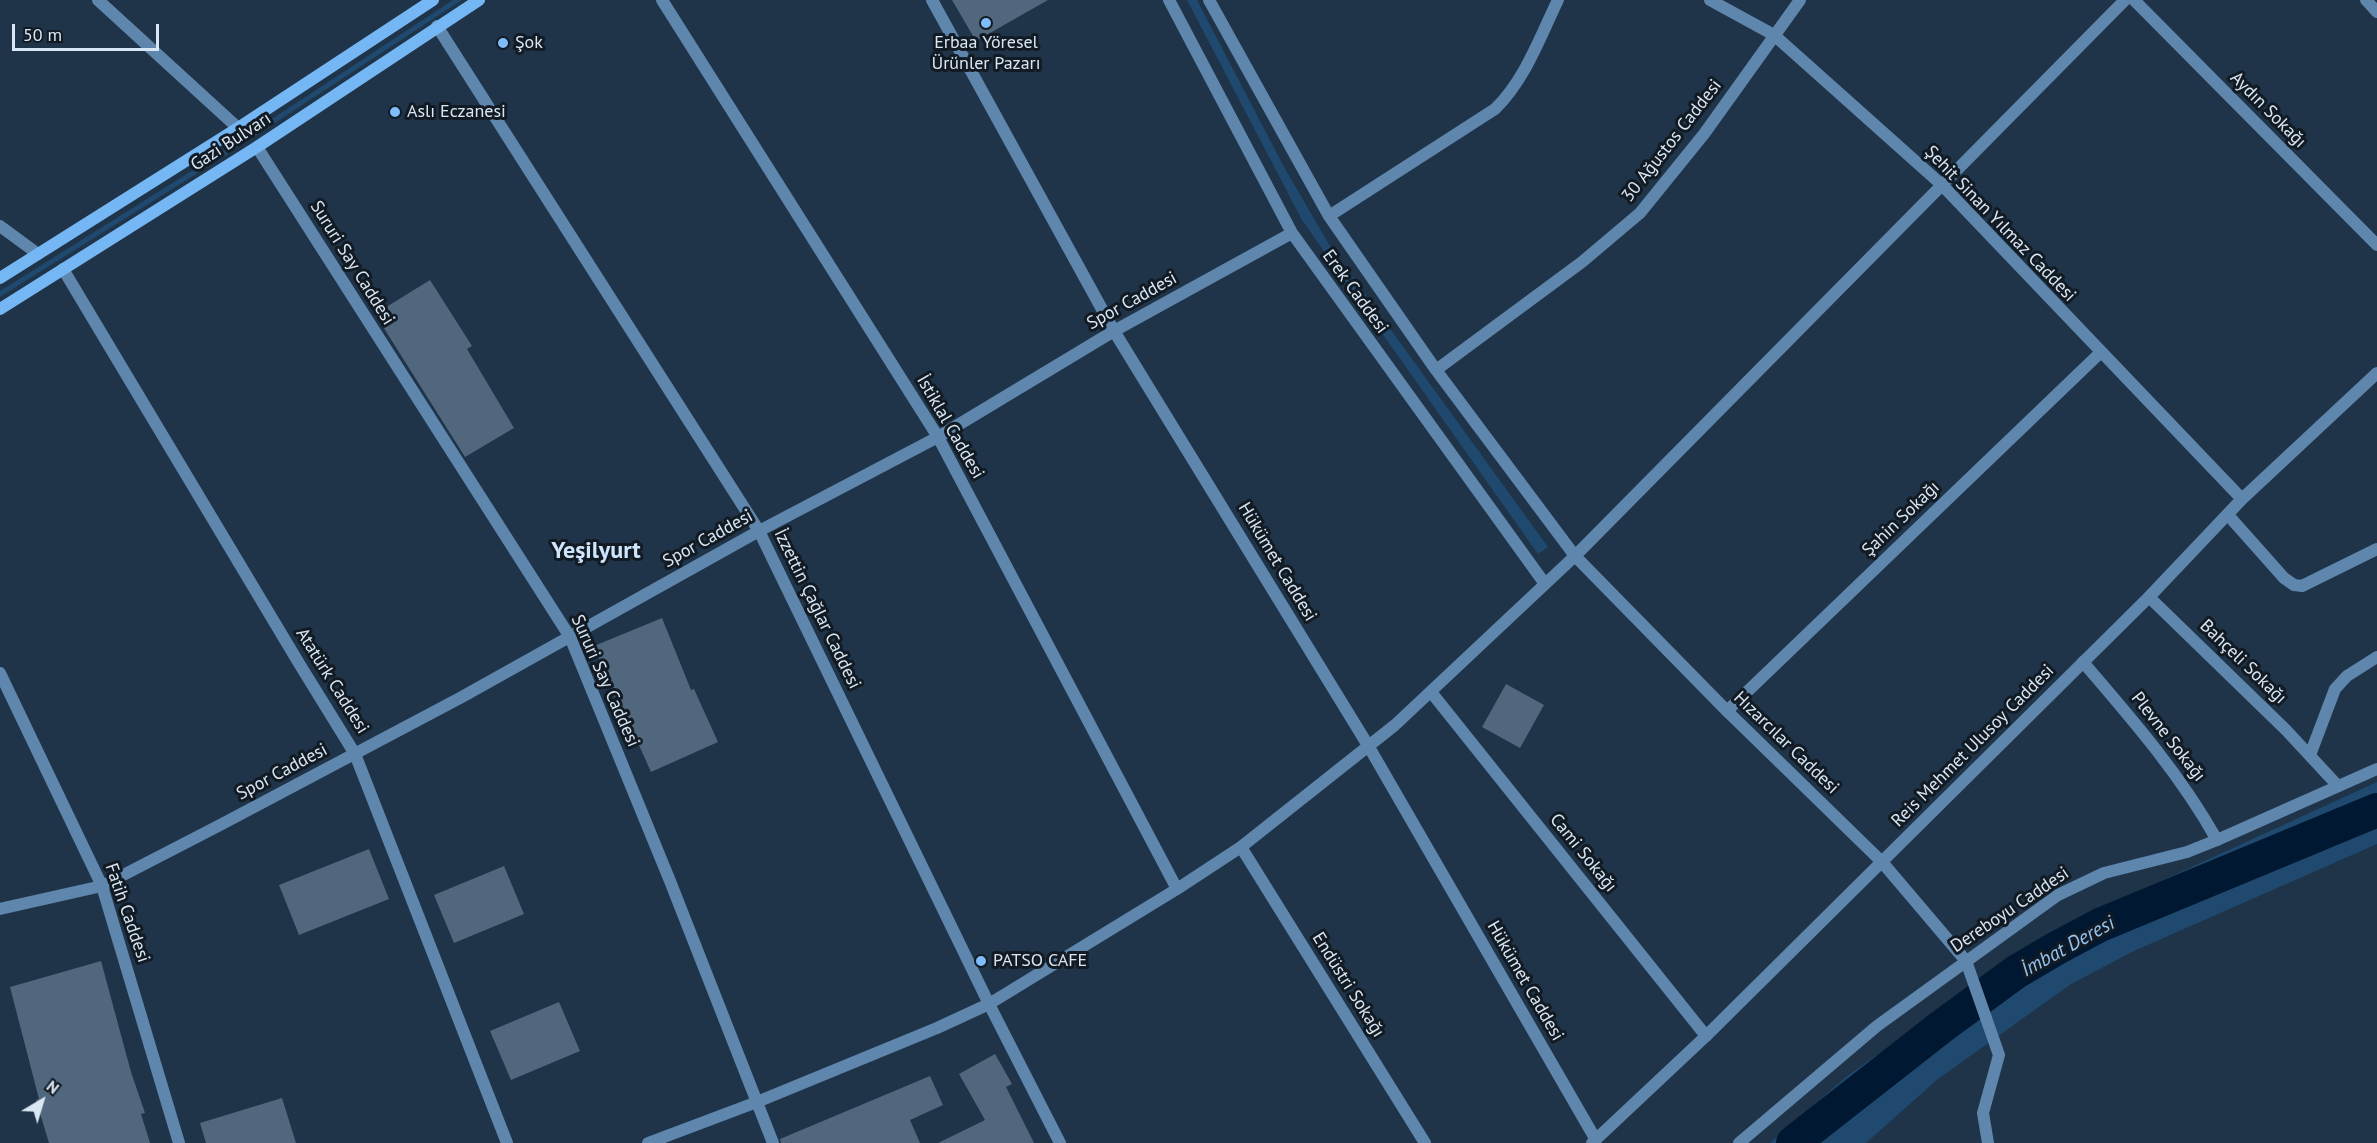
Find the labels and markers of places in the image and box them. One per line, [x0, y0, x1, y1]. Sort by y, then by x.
marker: Erbaa Yöresel Ürünler Pazarı [979, 16, 993, 30]
place label: Şok [515, 32, 543, 54]
place label: Erbaa Yöresel Ürünler Pazarı [931, 32, 1041, 74]
marker: Şok [496, 36, 510, 50]
place label: Aslı Eczanesi [407, 101, 506, 123]
marker: Aslı Eczanesi [388, 105, 402, 119]
place label: PATSO CAFE [993, 950, 1087, 972]
marker: PATSO CAFE [974, 954, 988, 968]

